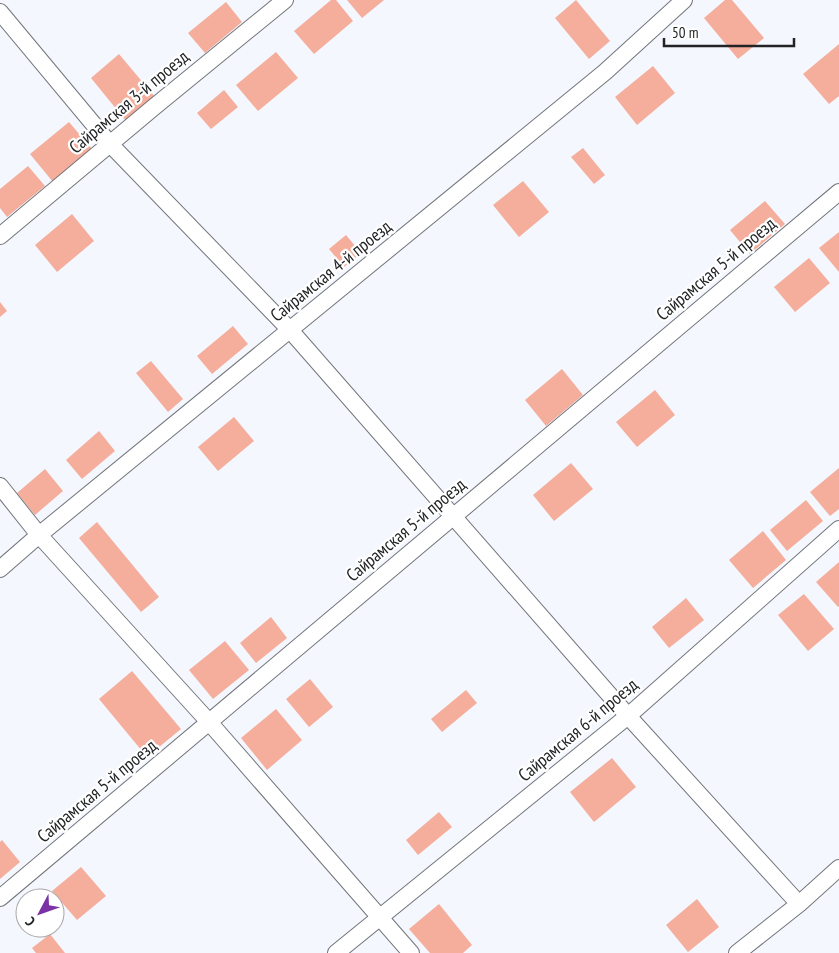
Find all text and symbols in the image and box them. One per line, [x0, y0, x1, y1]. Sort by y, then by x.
scale bar [664, 15, 794, 47]
text: 50 m [672, 23, 698, 42]
street label: Сайрамская 3-й проезд [64, 45, 193, 158]
street label: Сайрамская 5-й проезд [651, 212, 780, 325]
street label: Сайрамская 4-й проезд [265, 215, 396, 326]
street label: Сайрамская 5-й проезд [341, 473, 470, 586]
street label: Сайрамская 6-й проезд [513, 673, 642, 786]
street label: Сайрамская 5-й проезд [32, 734, 161, 847]
north arrow [15, 888, 65, 938]
text: С [21, 913, 39, 930]

